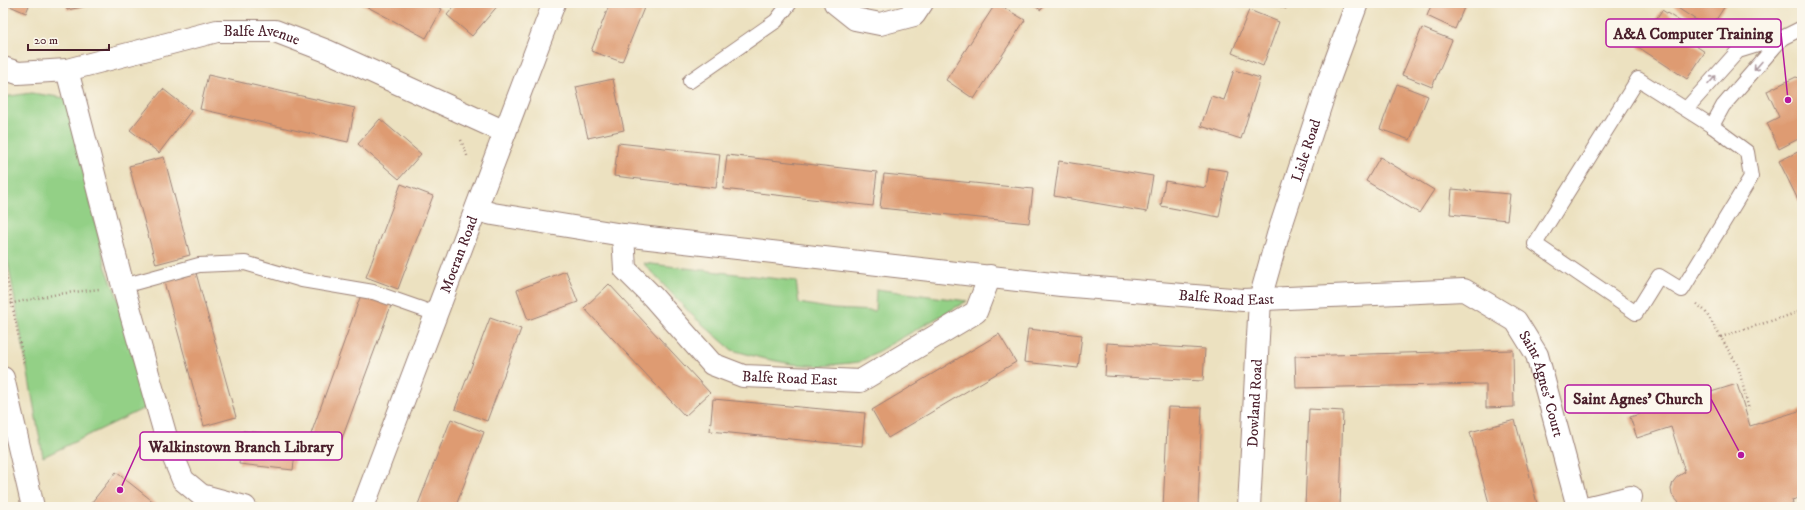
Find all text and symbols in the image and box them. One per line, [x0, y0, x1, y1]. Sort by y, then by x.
callout: A&A Computer Training [1606, 19, 1781, 47]
street label: Balfe Avenue [223, 22, 303, 49]
text: A&A Computer Training [1612, 24, 1774, 44]
scale bar [28, 26, 109, 52]
text: 20 m [34, 33, 58, 48]
one-way arrow [1754, 61, 1763, 71]
one-way arrow [1707, 75, 1717, 85]
street label: Lisle Road [1287, 116, 1325, 184]
street label: Moeran Road [435, 213, 482, 296]
street label: Balfe Road East [1178, 285, 1275, 310]
street label: Saint Agnes' Court [1515, 327, 1568, 439]
street label: Dowland Road [1243, 358, 1266, 448]
street label: Balfe Road East [742, 366, 838, 390]
callout: Saint Agnes' Church [1565, 385, 1711, 413]
text: Saint Agnes' Church [1573, 389, 1703, 409]
callout: Walkinstown Branch Library [140, 432, 342, 460]
text: Walkinstown Branch Library [147, 437, 334, 457]

